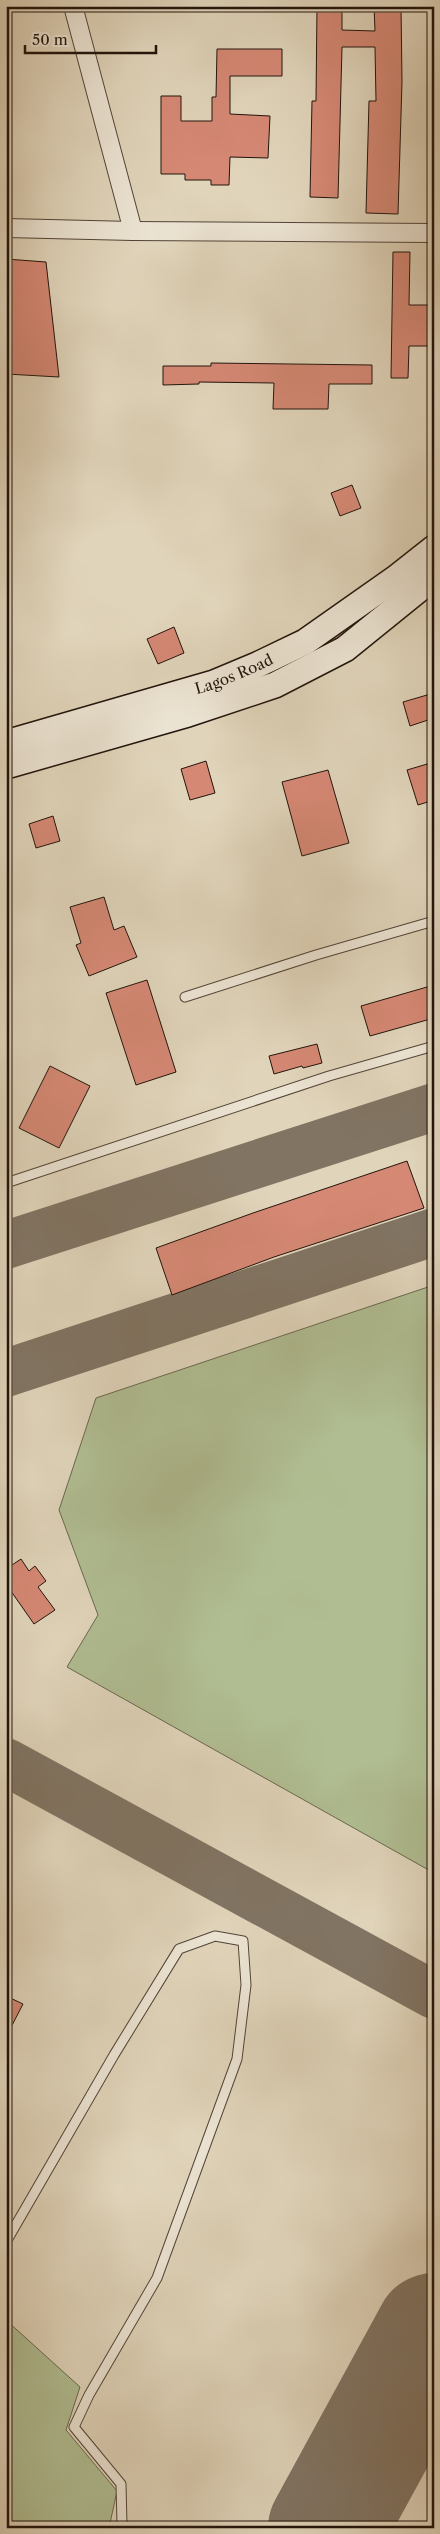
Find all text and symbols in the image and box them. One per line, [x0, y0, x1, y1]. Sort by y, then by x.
scale bar [25, 22, 156, 54]
text: 50 m [32, 30, 68, 49]
street label: Lagos Road [192, 649, 276, 698]

